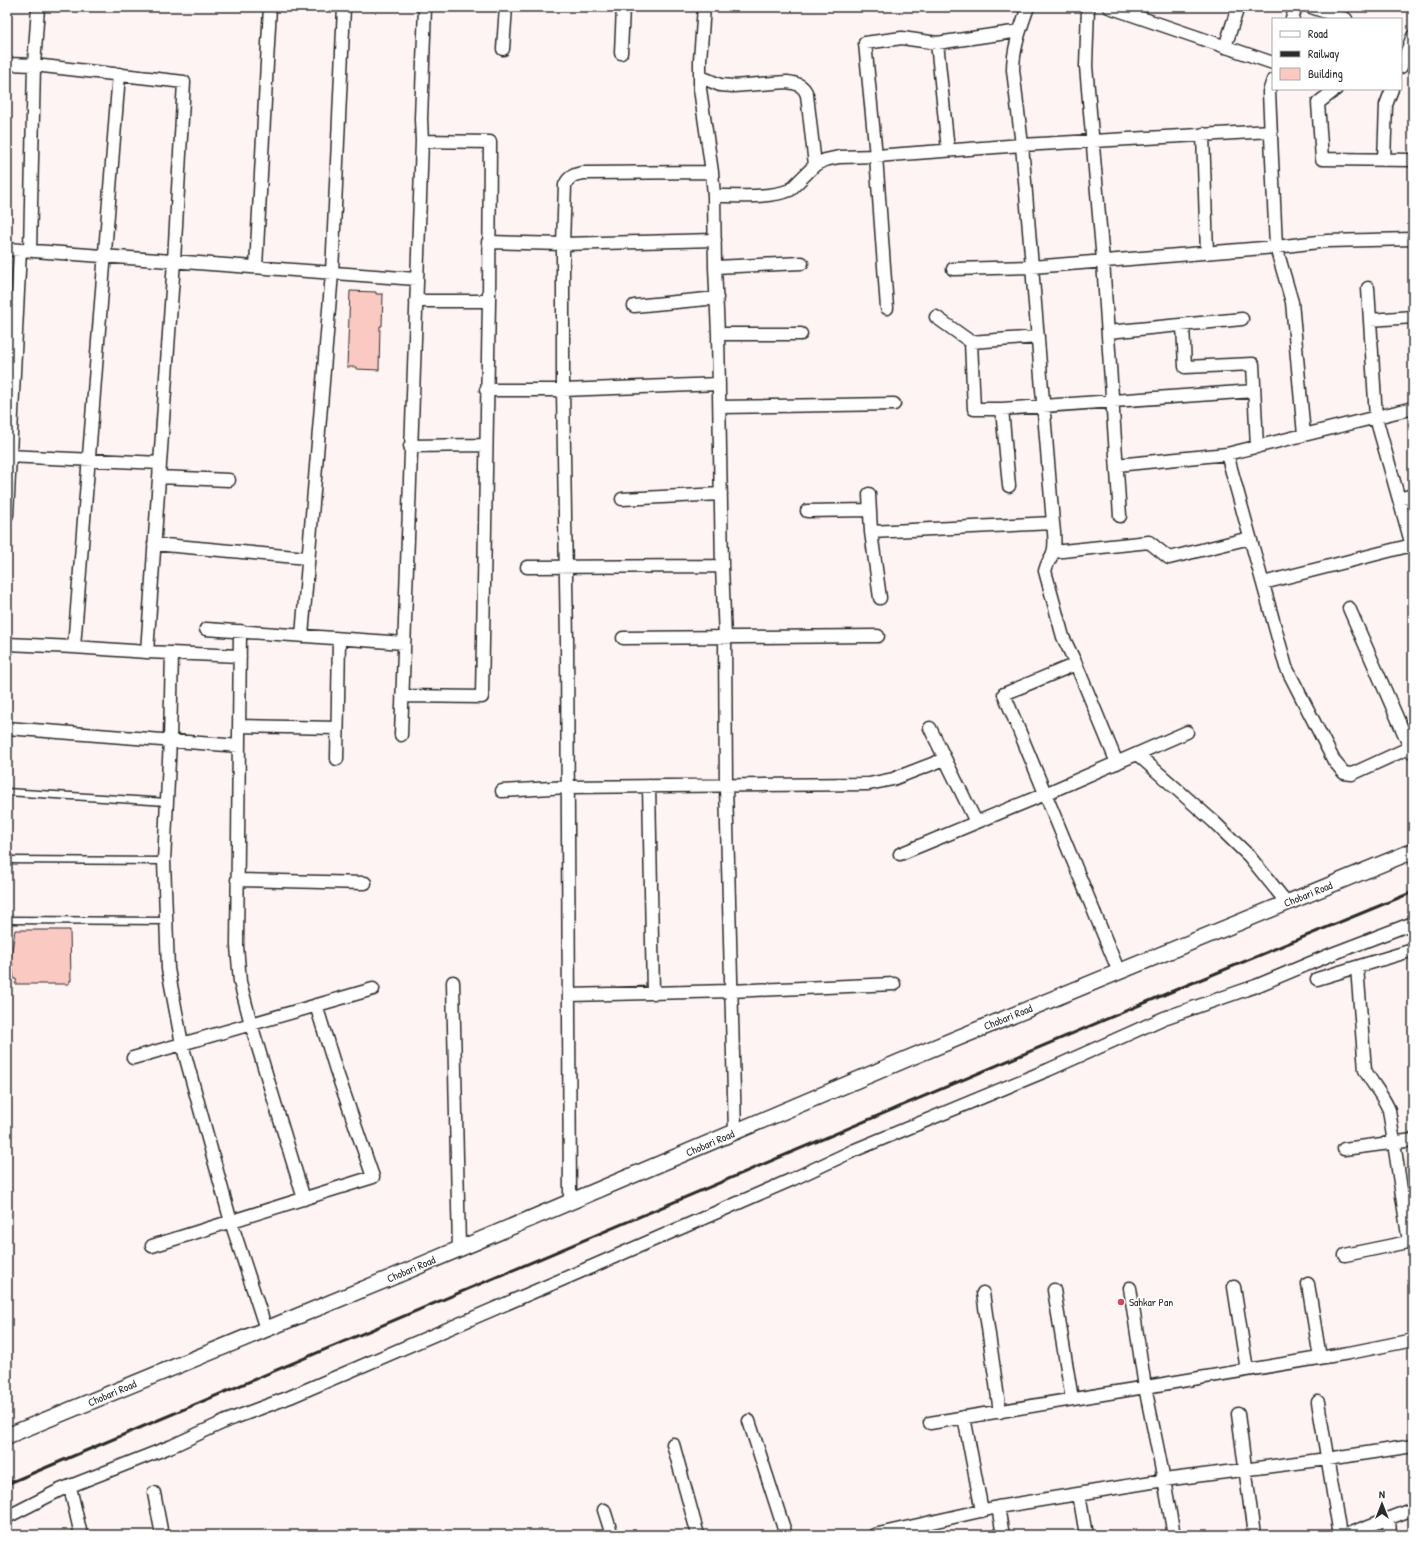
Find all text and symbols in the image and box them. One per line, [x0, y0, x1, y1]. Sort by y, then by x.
legend [1272, 18, 1402, 90]
text: Road [1308, 25, 1328, 42]
text: Railway [1308, 45, 1339, 62]
text: Building [1308, 65, 1343, 82]
street label: Chobari Road [1282, 878, 1335, 910]
street label: Chobari Road [982, 1001, 1035, 1033]
street label: Chobari Road [684, 1126, 737, 1159]
street label: Chobari Road [385, 1252, 438, 1285]
place label: Sahkar Pan [1129, 1295, 1173, 1309]
marker: Sahkar Pan [1116, 1297, 1126, 1307]
street label: Chobari Road [86, 1376, 139, 1409]
north arrow [1362, 1484, 1402, 1524]
text: N [1379, 1487, 1385, 1501]

